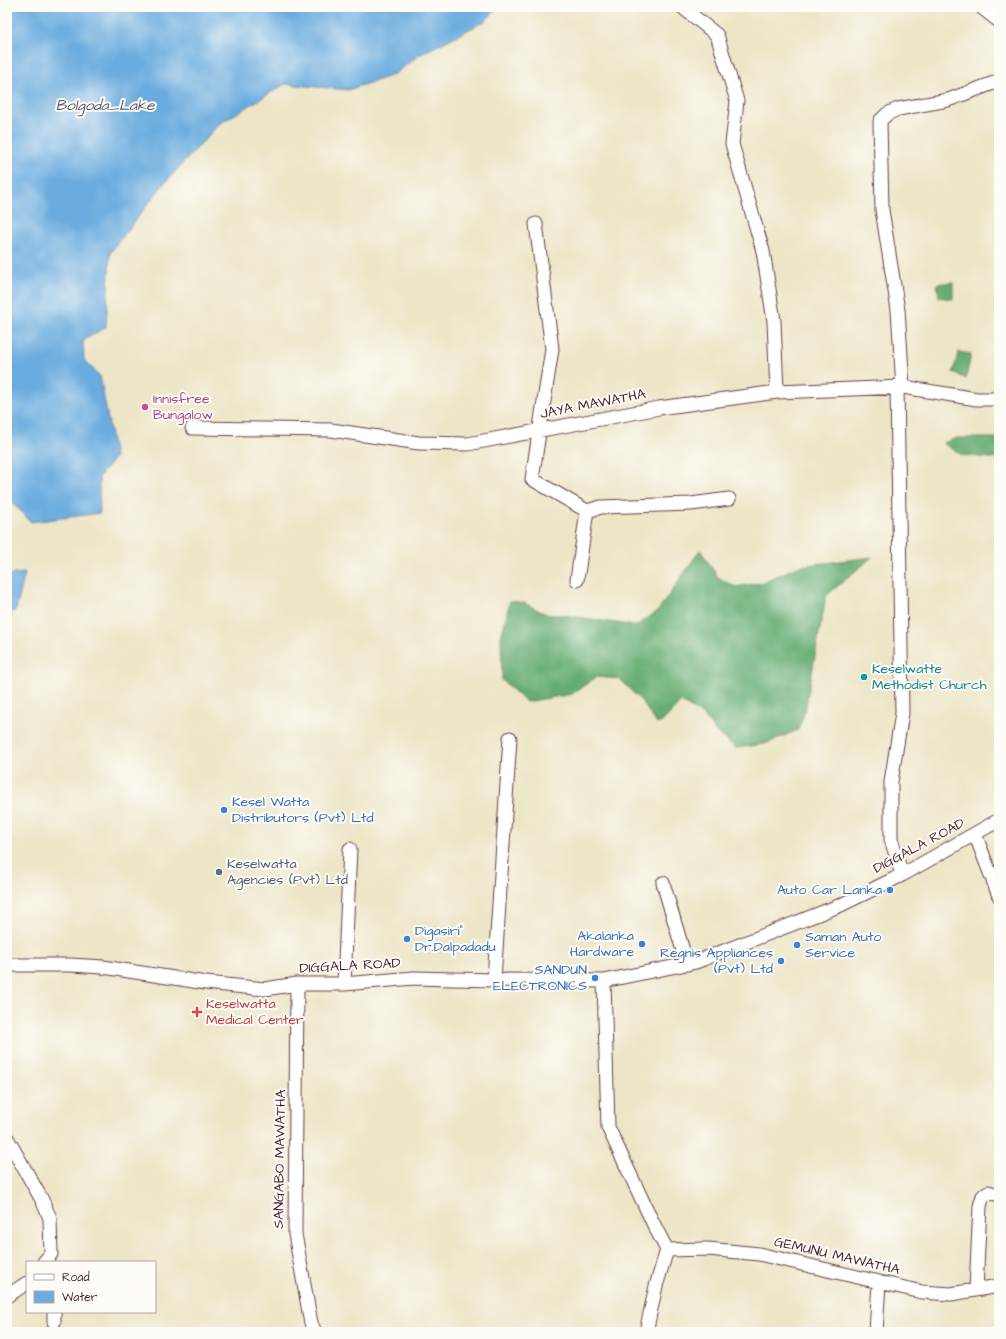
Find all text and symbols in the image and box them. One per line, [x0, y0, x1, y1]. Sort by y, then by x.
water label: Bolgoda_Lake [56, 95, 155, 117]
street label: JAYA MAWATHA [538, 384, 648, 424]
place label: Innisfree Bungalow [153, 389, 213, 425]
marker: Innisfree Bungalow [140, 402, 150, 412]
place label: Keselwatte Methodist Church [872, 659, 987, 695]
marker: Keselwatte Methodist Church [859, 672, 869, 682]
place label: Kesel Watta Distributors (Pvt) Ltd [232, 792, 374, 828]
marker: Kesel Watta Distributors (Pvt) Ltd [219, 805, 229, 815]
street label: DIGGALA ROAD [870, 813, 968, 879]
place label: Keselwatta Agencies (Pvt) Ltd [227, 854, 348, 890]
marker: Keselwatta Agencies (Pvt) Ltd [214, 867, 224, 877]
place label: Auto Car Lanka [777, 880, 882, 900]
marker: Auto Car Lanka [885, 885, 895, 895]
place label: Digasiri" Dr.Dalpadadu [415, 921, 496, 957]
place label: Akalanka Hardware [570, 926, 634, 962]
place label: Saman Auto Service [805, 927, 881, 963]
marker: Digasiri" Dr.Dalpadadu [402, 934, 412, 944]
marker: Akalanka Hardware [637, 939, 647, 949]
marker: Saman Auto Service [792, 940, 802, 950]
place label: Regnis Appliances (Pvt) Ltd [660, 943, 773, 979]
street label: DIGGALA ROAD [299, 953, 401, 979]
marker: Regnis Appliances (Pvt) Ltd [776, 956, 786, 966]
place label: SANDUN ELECTRONICS [493, 960, 587, 996]
marker: SANDUN ELECTRONICS [590, 973, 600, 983]
place label: Keselwatta Medical Center [206, 994, 304, 1030]
marker: Keselwatta Medical Center [191, 1006, 203, 1018]
street label: SANGABO MAWATHA [269, 1089, 291, 1229]
street label: GEMUNU MAWATHA [772, 1232, 902, 1280]
legend [26, 1261, 156, 1313]
text: Road [62, 1269, 90, 1286]
text: Water [62, 1289, 98, 1306]

